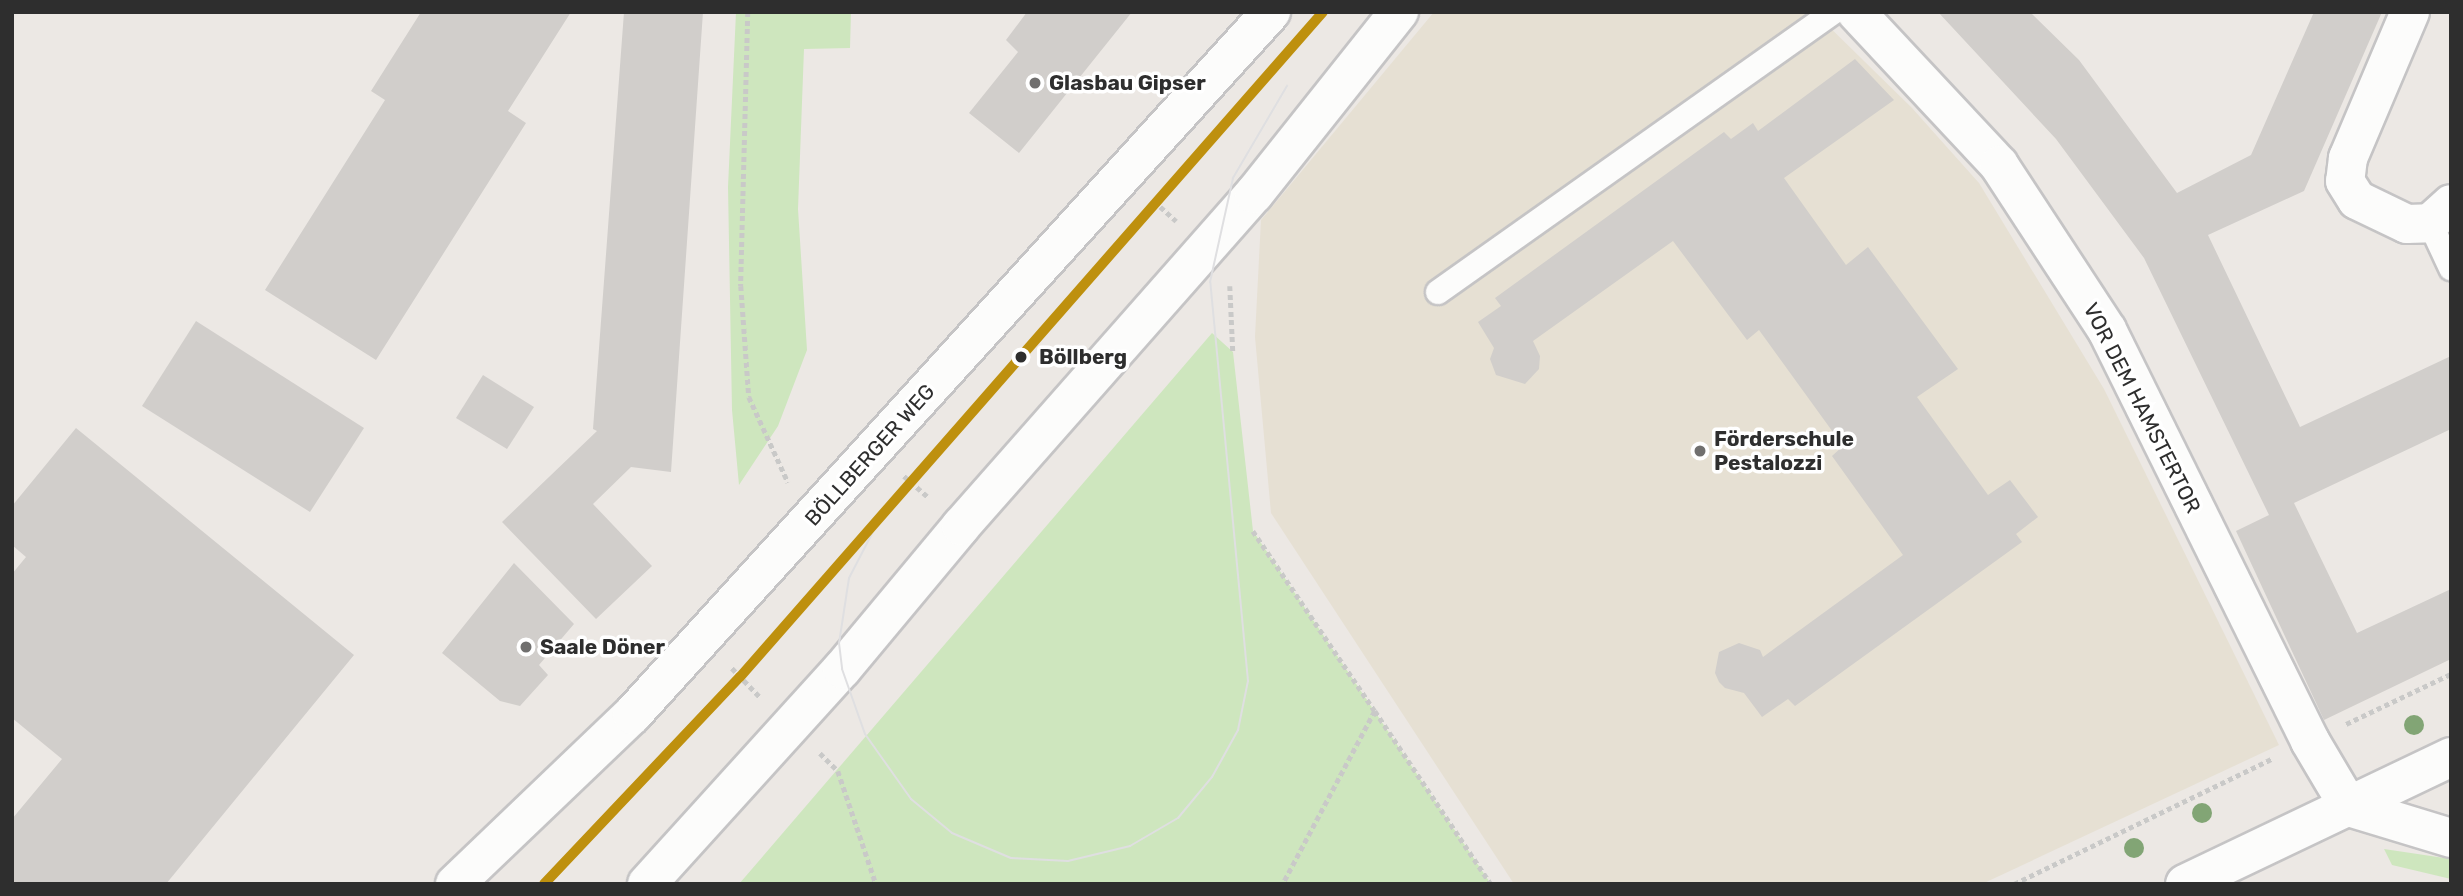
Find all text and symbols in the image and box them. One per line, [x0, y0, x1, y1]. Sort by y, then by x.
place label: Glasbau Gipser [1049, 70, 1206, 96]
marker: Glasbau Gipser [1027, 75, 1043, 91]
street label: VOR DEM HAMSTERTOR [2078, 299, 2206, 517]
place label: Böllberg [1039, 344, 1127, 370]
marker: Böllberg [1009, 345, 1033, 369]
street label: BÖLLBERGER WEG [800, 379, 940, 531]
place label: Förderschule Pestalozzi [1714, 426, 1854, 476]
marker: Förderschule Pestalozzi [1692, 443, 1708, 459]
place label: Saale Döner [540, 634, 665, 660]
marker: Saale Döner [518, 639, 534, 655]

